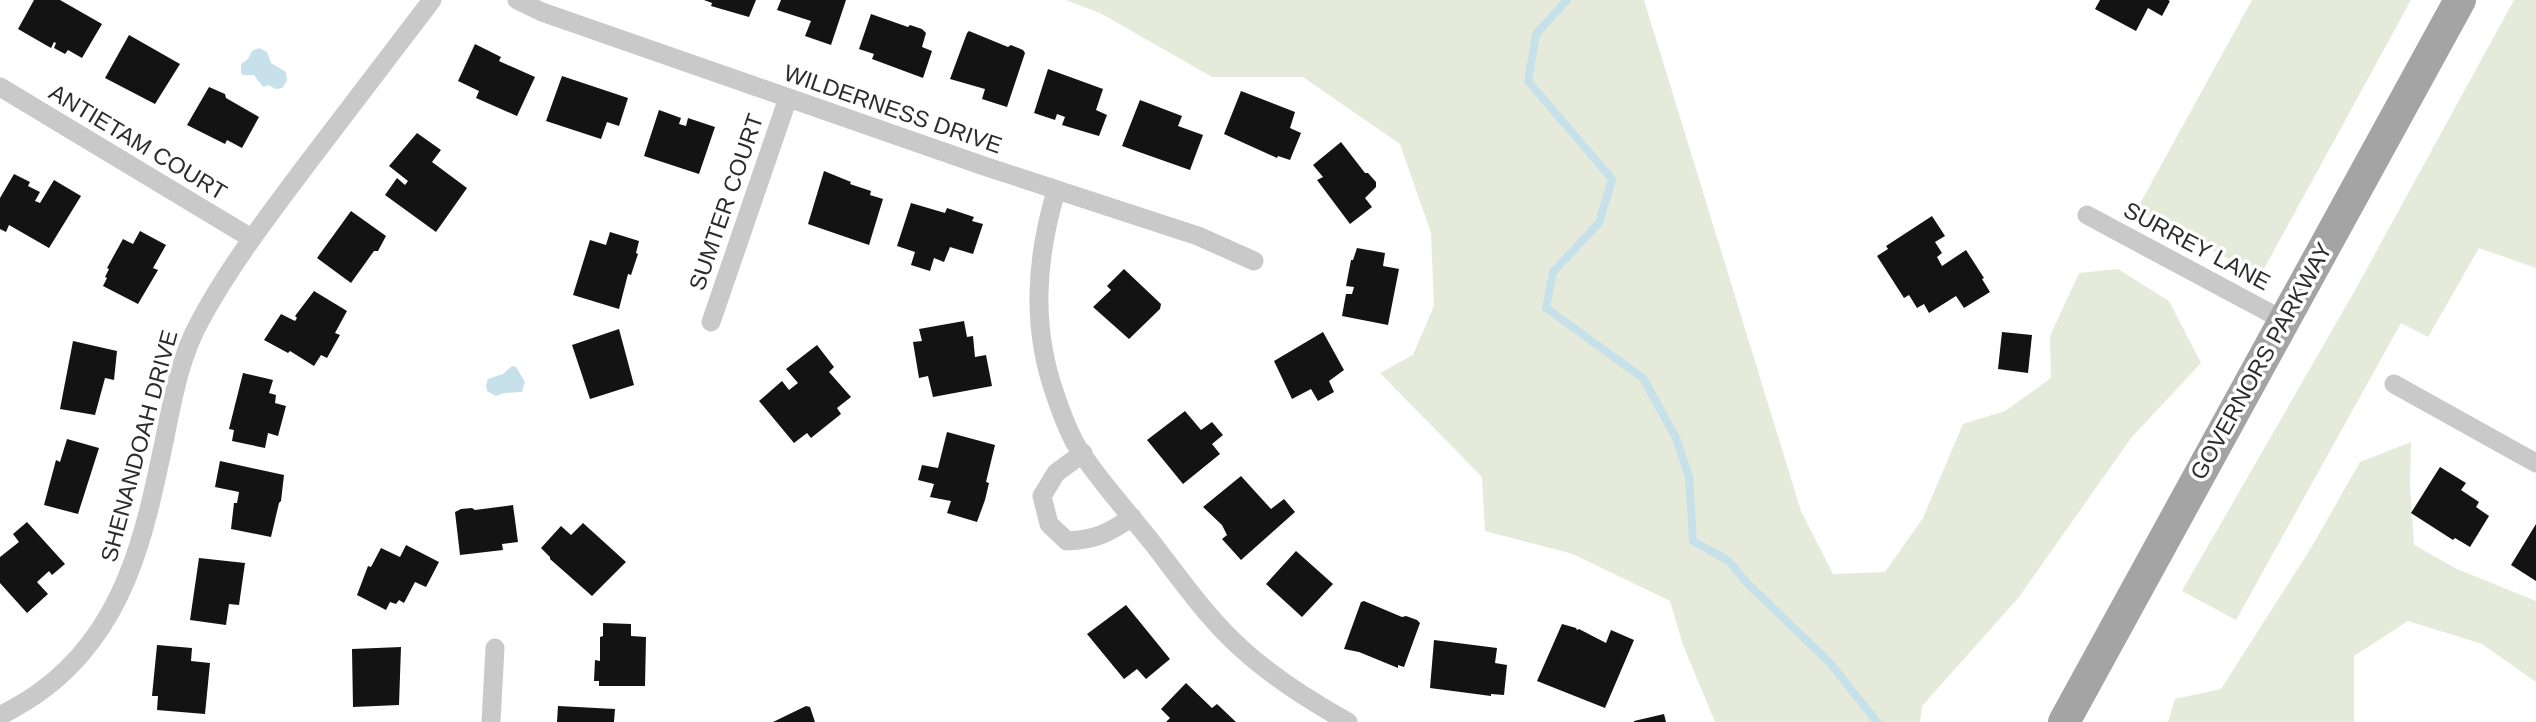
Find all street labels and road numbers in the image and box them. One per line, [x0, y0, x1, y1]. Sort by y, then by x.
street label: WILDERNESS DRIVE [781, 59, 1005, 159]
street label: ANTIETAM COURT [45, 79, 231, 205]
street label: SUMTER COURT [684, 110, 768, 294]
street label: SURREY LANE [2119, 197, 2275, 295]
street label: GOVERNORS PARKWAY [2185, 238, 2337, 484]
street label: SHENANDOAH DRIVE [96, 327, 182, 565]

